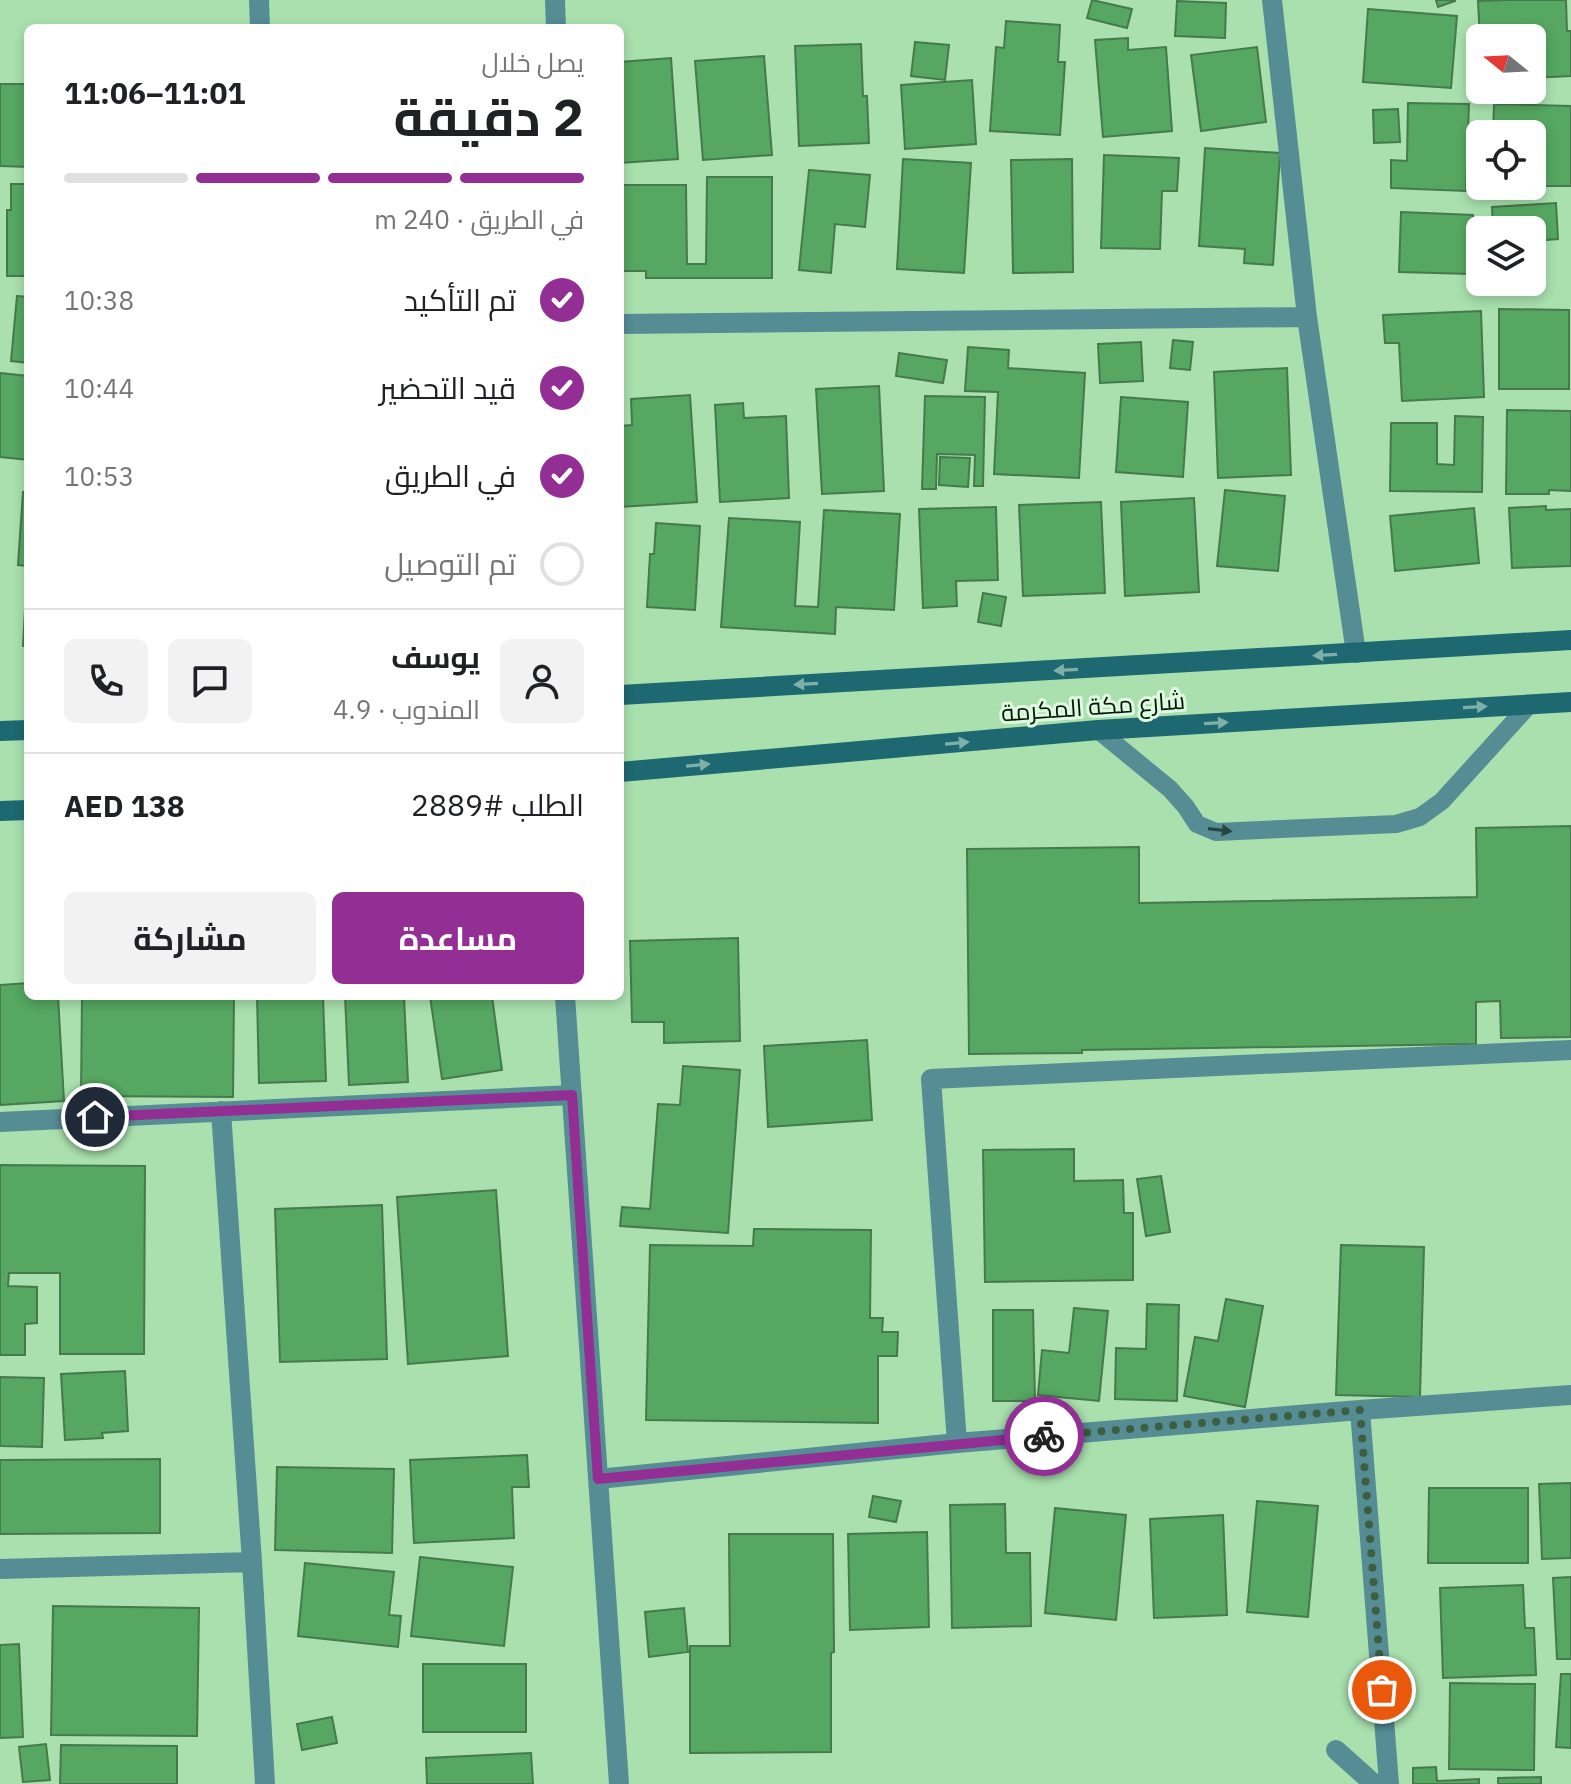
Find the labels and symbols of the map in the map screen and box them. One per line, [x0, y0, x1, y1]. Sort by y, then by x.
north arrow [1466, 24, 1546, 104]
one-way arrow [1312, 649, 1337, 662]
one-way arrow [1053, 663, 1078, 676]
one-way arrow [793, 678, 818, 691]
street label: شارع مكة المكرمة [1000, 684, 1186, 729]
one-way arrow [1463, 701, 1488, 714]
one-way arrow [1204, 716, 1229, 729]
one-way arrow [945, 736, 970, 749]
one-way arrow [686, 759, 711, 772]
one-way arrow [1208, 823, 1233, 836]
pin [61, 1083, 129, 1151]
courier [1004, 1396, 1084, 1476]
pin [1348, 1656, 1416, 1724]

